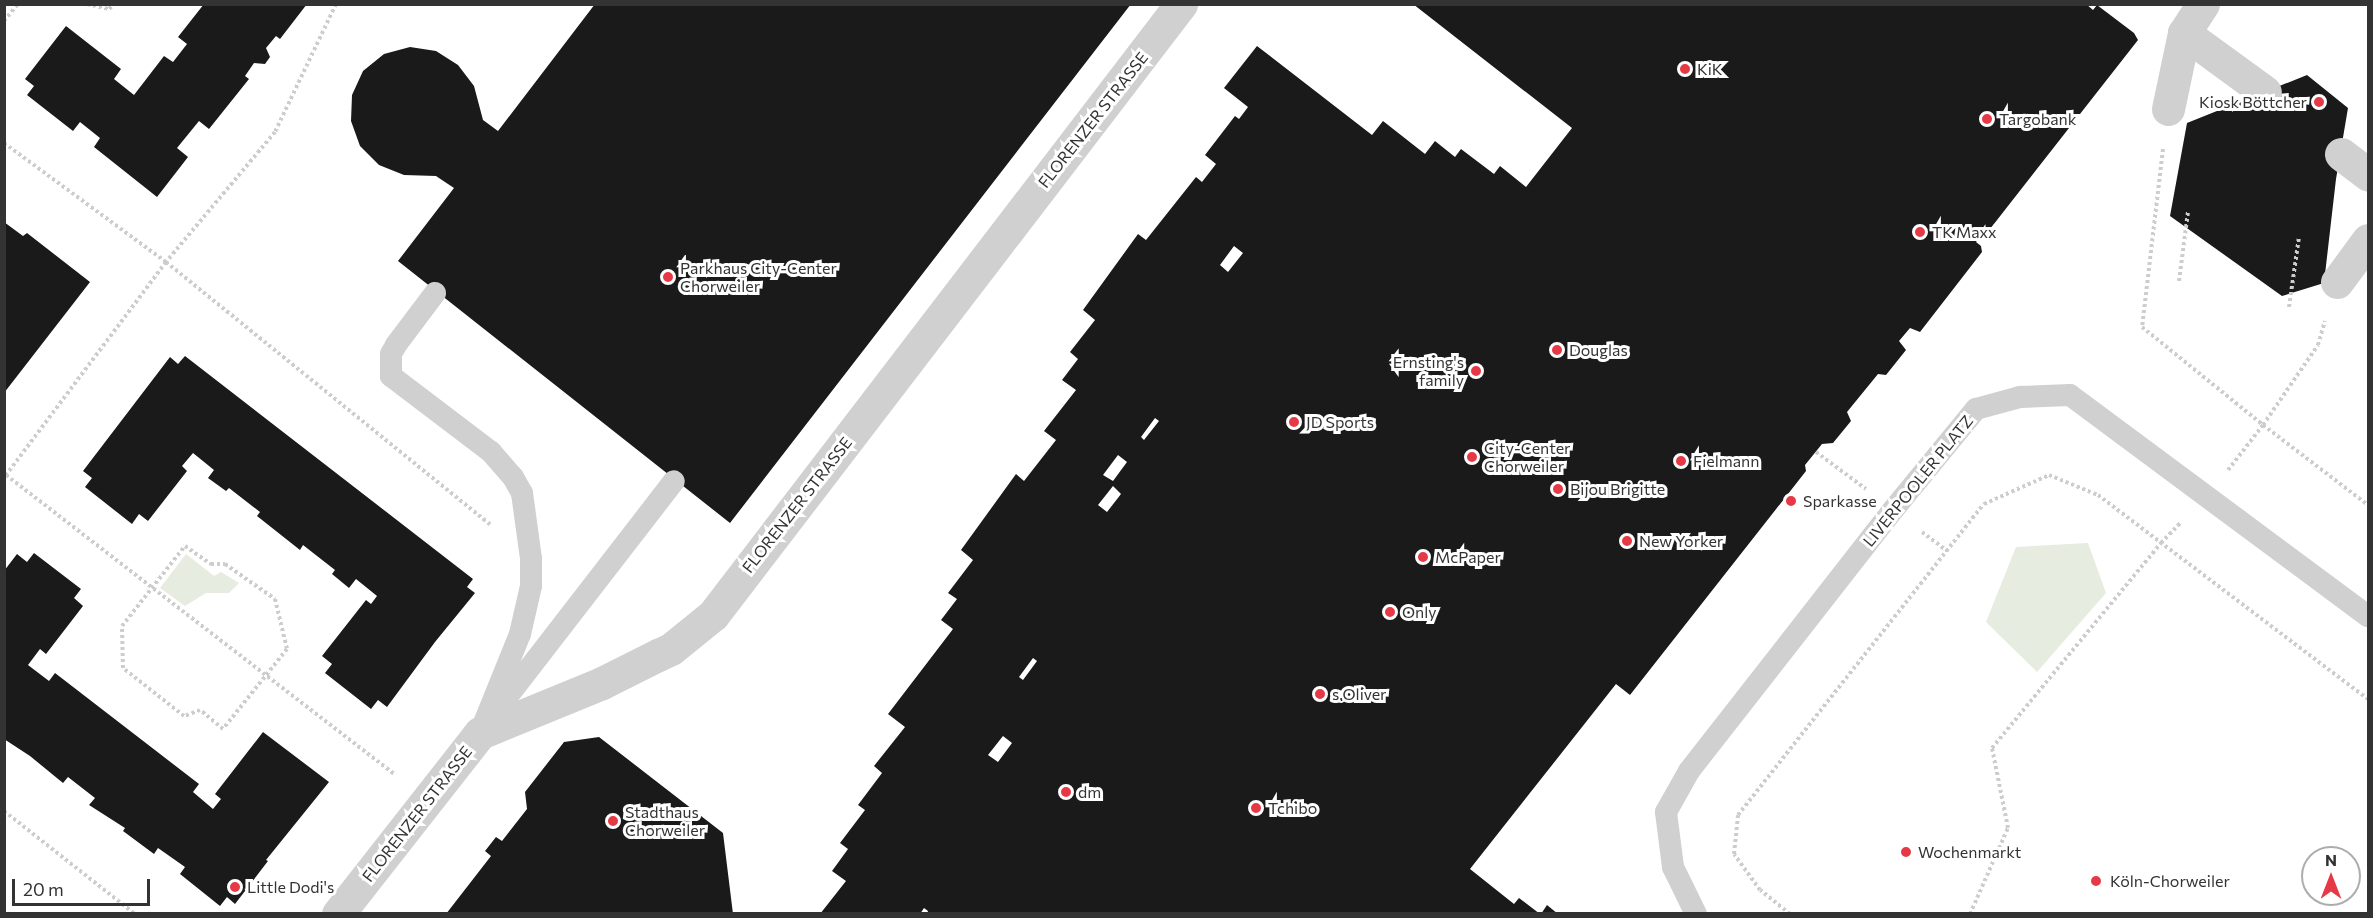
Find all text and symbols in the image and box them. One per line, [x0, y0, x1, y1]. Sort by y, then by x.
street label: FLORENZER STRASSE [1034, 48, 1152, 192]
place label: KiK [1697, 59, 1723, 79]
marker: KiK [1678, 62, 1692, 76]
place label: Kiosk Böttcher [2199, 92, 2307, 112]
marker: Kiosk Böttcher [2312, 95, 2326, 109]
place label: Targobank [1999, 109, 2076, 129]
marker: Targobank [1980, 112, 1994, 126]
place label: TK Maxx [1932, 222, 1997, 242]
marker: TK Maxx [1913, 225, 1927, 239]
place label: Parkhaus City-Center Chorweiler [680, 258, 837, 296]
marker: Parkhaus City-Center Chorweiler [661, 270, 675, 284]
place label: Douglas [1569, 340, 1628, 360]
marker: Douglas [1550, 343, 1564, 357]
place label: Ernsting's family [1393, 352, 1464, 390]
marker: Ernsting's family [1469, 364, 1483, 378]
place label: JD Sports [1306, 412, 1374, 432]
street label: LIVERPOOLER PLATZ [1859, 412, 1977, 550]
marker: JD Sports [1287, 415, 1301, 429]
street label: FLORENZER STRASSE [738, 433, 856, 577]
place label: City-Center Chorweiler [1484, 438, 1571, 476]
marker: City-Center Chorweiler [1465, 450, 1479, 464]
place label: Fielmann [1693, 451, 1759, 471]
marker: Fielmann [1674, 454, 1688, 468]
place label: Bijou Brigitte [1570, 479, 1665, 499]
marker: Bijou Brigitte [1551, 482, 1565, 496]
place label: Sparkasse [1803, 491, 1877, 511]
marker: Sparkasse [1784, 494, 1798, 508]
place label: New Yorker [1639, 531, 1723, 551]
marker: New Yorker [1620, 534, 1634, 548]
place label: McPaper [1435, 547, 1501, 567]
marker: McPaper [1416, 550, 1430, 564]
place label: Only [1402, 602, 1437, 622]
marker: Only [1383, 605, 1397, 619]
place label: s.Oliver [1332, 684, 1387, 704]
marker: s.Oliver [1313, 687, 1327, 701]
street label: FLORENZER STRASSE [358, 742, 476, 886]
place label: dm [1078, 782, 1101, 802]
marker: dm [1059, 785, 1073, 799]
place label: Tchibo [1268, 798, 1317, 818]
marker: Tchibo [1249, 801, 1263, 815]
place label: Stadthaus Chorweiler [625, 802, 705, 840]
marker: Stadthaus Chorweiler [606, 814, 620, 828]
place label: Wochenmarkt [1918, 842, 2021, 862]
marker: Wochenmarkt [1899, 845, 1913, 859]
north arrow [2301, 846, 2361, 906]
text: N [2325, 850, 2337, 869]
scale bar [15, 867, 153, 905]
place label: Köln-Chorweiler [2110, 871, 2230, 891]
marker: Köln-Chorweiler [2087, 872, 2105, 890]
place label: Little Dodi's [247, 877, 334, 897]
text: 20 m [23, 878, 64, 900]
marker: Little Dodi's [228, 880, 242, 894]

